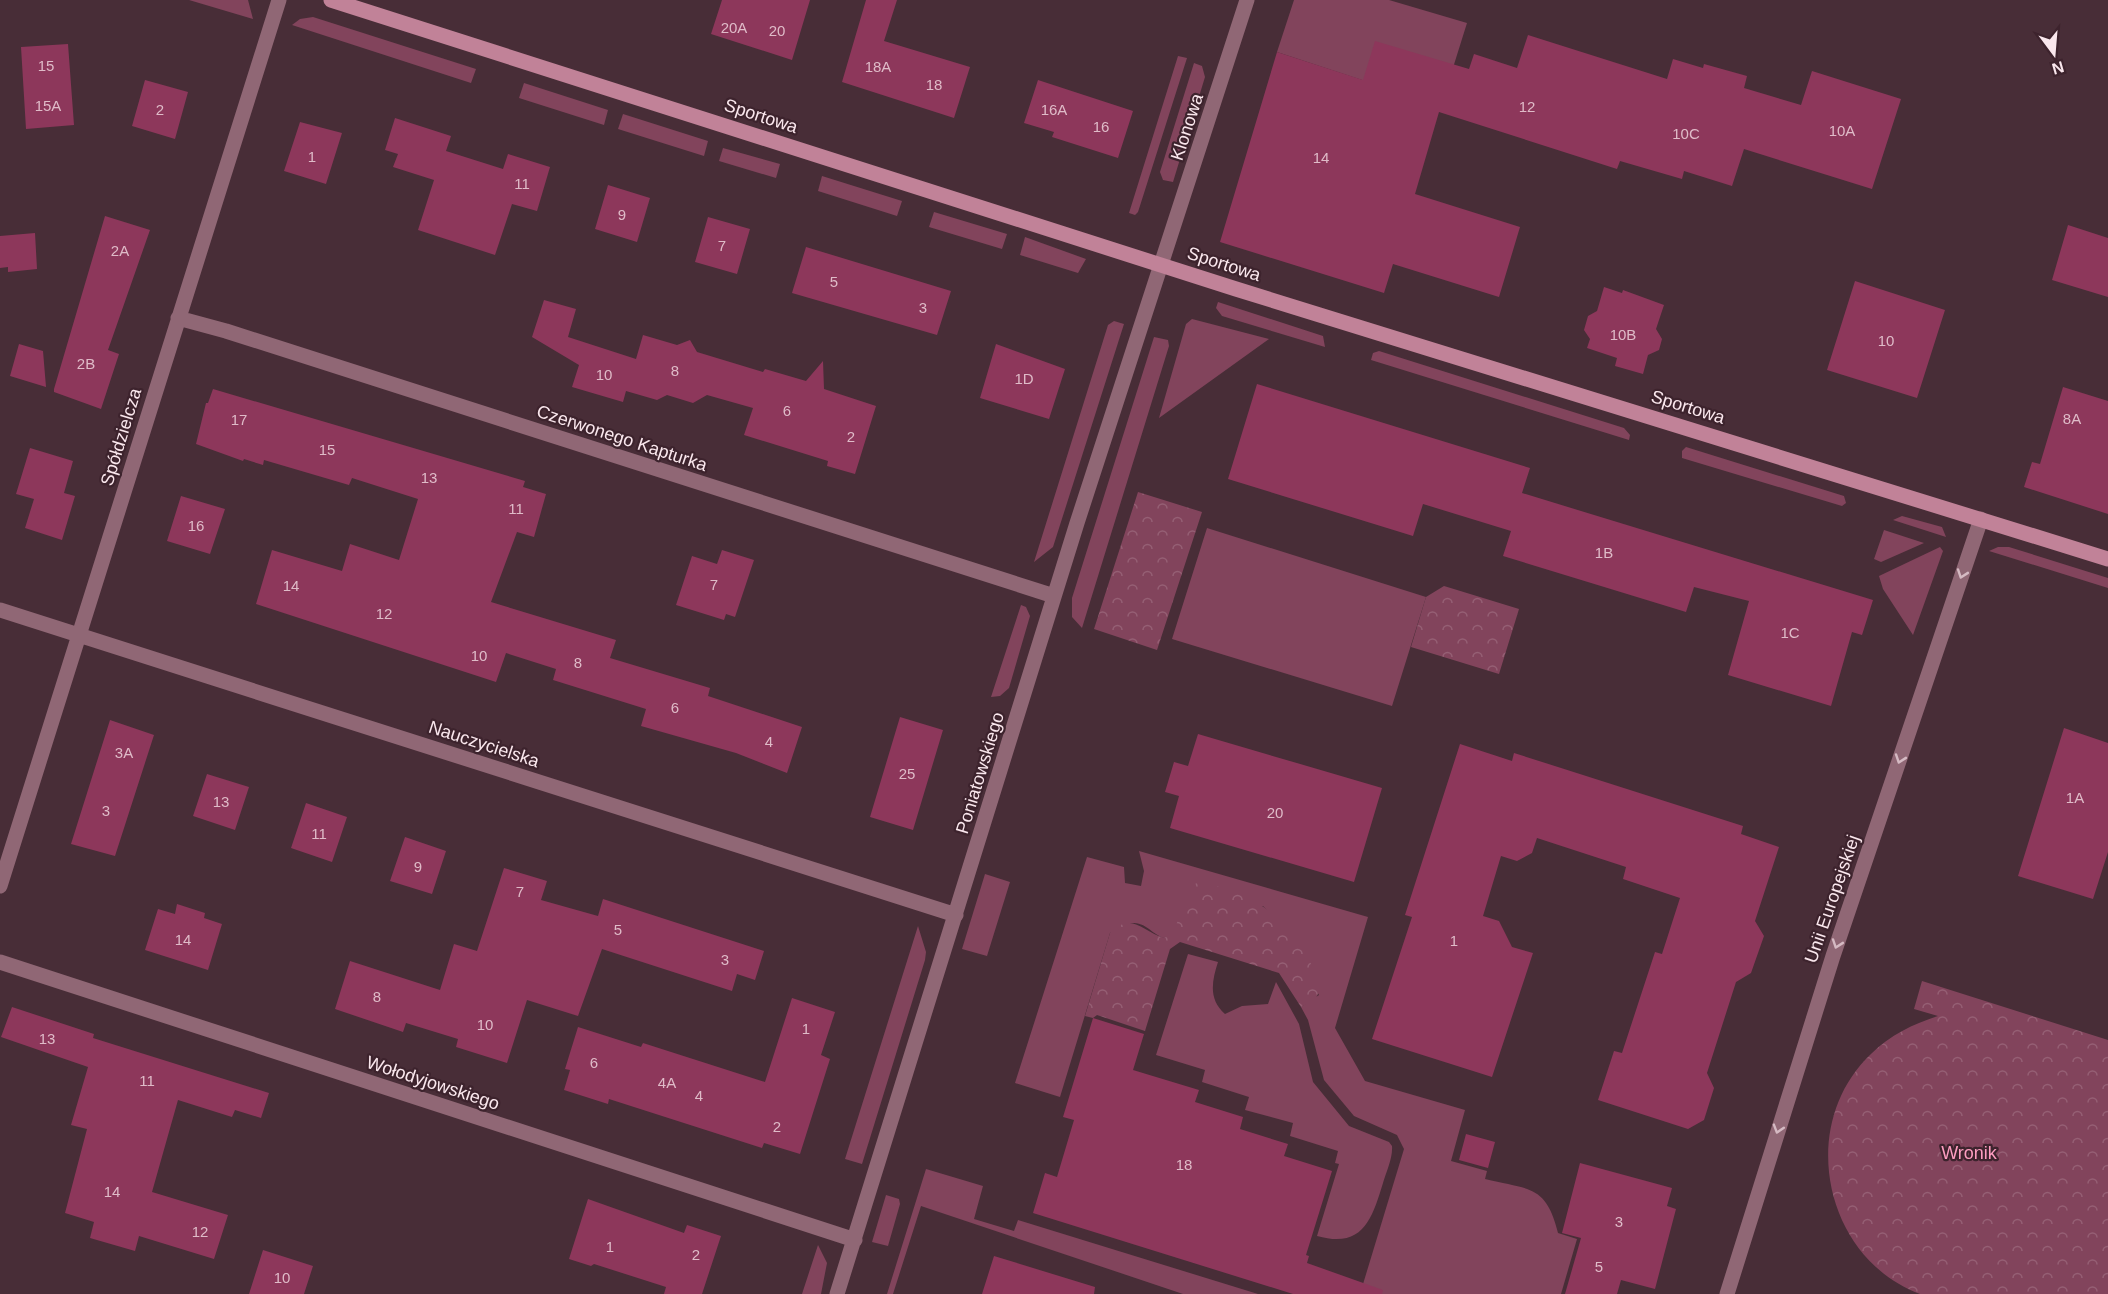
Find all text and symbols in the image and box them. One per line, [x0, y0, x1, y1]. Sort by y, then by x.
house number: 20A [721, 19, 747, 36]
house number: 20 [769, 22, 785, 39]
north arrow [2024, 24, 2084, 84]
house number: 15 [38, 57, 54, 74]
house number: 18A [865, 58, 891, 75]
text: N [2050, 58, 2066, 78]
house number: 18 [926, 76, 942, 93]
street label: Klonowa [1167, 90, 1207, 163]
street label: Sportowa [722, 95, 801, 138]
house number: 15A [35, 97, 61, 114]
house number: 12 [1519, 98, 1535, 115]
house number: 2 [156, 101, 164, 118]
house number: 16A [1041, 101, 1067, 118]
house number: 16 [1093, 118, 1109, 135]
house number: 10A [1829, 122, 1855, 139]
house number: 10C [1672, 125, 1700, 142]
house number: 1 [308, 148, 316, 165]
house number: 14 [1313, 149, 1329, 166]
house number: 11 [514, 175, 530, 192]
house number: 9 [618, 206, 626, 223]
house number: 7 [718, 237, 726, 254]
house number: 2A [111, 242, 129, 259]
street label: Sportowa [1185, 243, 1264, 286]
house number: 5 [830, 273, 838, 290]
house number: 3 [919, 299, 927, 316]
house number: 10B [1610, 326, 1636, 343]
house number: 10 [1878, 332, 1894, 349]
house number: 2B [77, 355, 95, 372]
house number: 8 [671, 362, 679, 379]
house number: 10 [596, 366, 612, 383]
house number: 1D [1014, 370, 1034, 387]
street label: Spółdzielcza [97, 385, 146, 488]
street label: Sportowa [1649, 386, 1728, 428]
street label: Czerwonego Kapturka [534, 401, 711, 475]
house number: 6 [783, 402, 791, 419]
house number: 8A [2063, 410, 2081, 427]
house number: 17 [231, 411, 247, 428]
house number: 2 [847, 428, 855, 445]
house number: 15 [319, 441, 335, 458]
house number: 13 [421, 469, 437, 486]
house number: 11 [508, 500, 524, 517]
house number: 16 [188, 517, 204, 534]
house number: 1B [1595, 544, 1613, 561]
one-way arrow [1957, 568, 1969, 579]
house number: 7 [710, 576, 718, 593]
house number: 14 [283, 577, 299, 594]
house number: 12 [376, 605, 392, 622]
house number: 1C [1780, 624, 1800, 641]
house number: 10 [471, 647, 487, 664]
house number: 8 [574, 654, 582, 671]
house number: 6 [671, 699, 679, 716]
street label: Poniatowskiego [952, 710, 1008, 836]
street label: Nauczycielska [426, 717, 543, 772]
house number: 4 [765, 733, 773, 750]
house number: 3A [115, 744, 133, 761]
one-way arrow [1894, 753, 1907, 764]
house number: 25 [899, 765, 915, 782]
house number: 1A [2066, 789, 2084, 806]
house number: 13 [213, 793, 229, 810]
house number: 3 [102, 802, 110, 819]
house number: 20 [1267, 804, 1283, 821]
house number: 11 [311, 825, 327, 842]
street label: Unii Europejskiej [1801, 832, 1863, 966]
house number: 9 [414, 858, 422, 875]
house number: 7 [516, 883, 524, 900]
house number: 5 [614, 921, 622, 938]
house number: 14 [175, 931, 191, 948]
house number: 1 [1450, 932, 1458, 949]
one-way arrow [1831, 938, 1844, 948]
house number: 3 [721, 951, 729, 968]
house number: 8 [373, 988, 381, 1005]
house number: 10 [477, 1016, 493, 1033]
house number: 1 [802, 1020, 810, 1037]
house number: 13 [39, 1030, 55, 1047]
street label: Wołodyjowskiego [364, 1052, 502, 1114]
house number: 6 [590, 1054, 598, 1071]
house number: 11 [139, 1072, 155, 1089]
house number: 4A [658, 1074, 676, 1091]
house number: 4 [695, 1087, 703, 1104]
house number: 2 [773, 1118, 781, 1135]
one-way arrow [1773, 1123, 1785, 1134]
park label: Wronik [1941, 1143, 1998, 1163]
house number: 18 [1176, 1156, 1192, 1173]
house number: 14 [104, 1183, 120, 1200]
house number: 3 [1615, 1213, 1623, 1230]
house number: 12 [192, 1223, 208, 1240]
house number: 1 [606, 1238, 614, 1255]
house number: 2 [692, 1246, 700, 1263]
house number: 5 [1595, 1258, 1603, 1275]
house number: 10 [274, 1269, 290, 1286]

